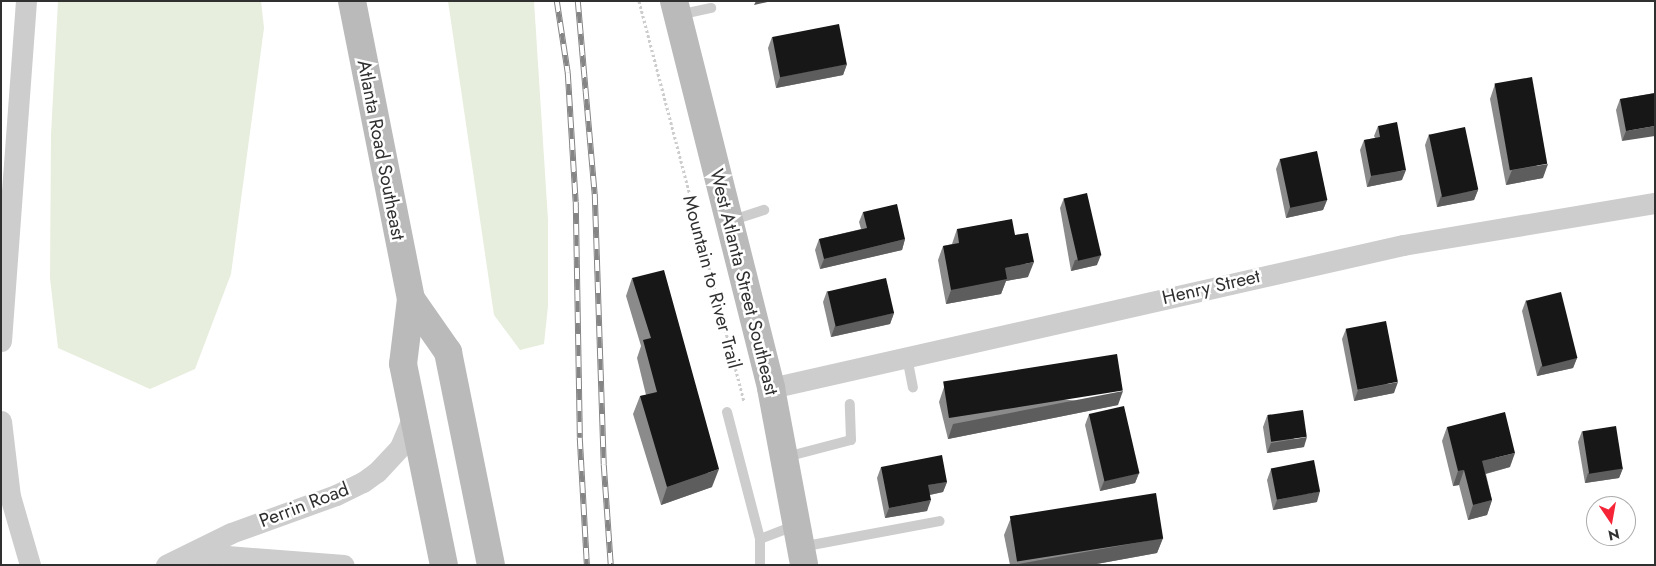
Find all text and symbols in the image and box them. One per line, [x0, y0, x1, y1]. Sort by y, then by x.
street label: Atlanta Road Southeast [352, 58, 410, 242]
street label: West Atlanta Street Southeast [705, 166, 783, 398]
street label: Mountain to River Trail [678, 193, 746, 371]
street label: Henry Street [1160, 265, 1262, 309]
street label: Perrin Road [256, 477, 352, 533]
north arrow [1586, 496, 1636, 546]
text: N [1606, 524, 1621, 546]

